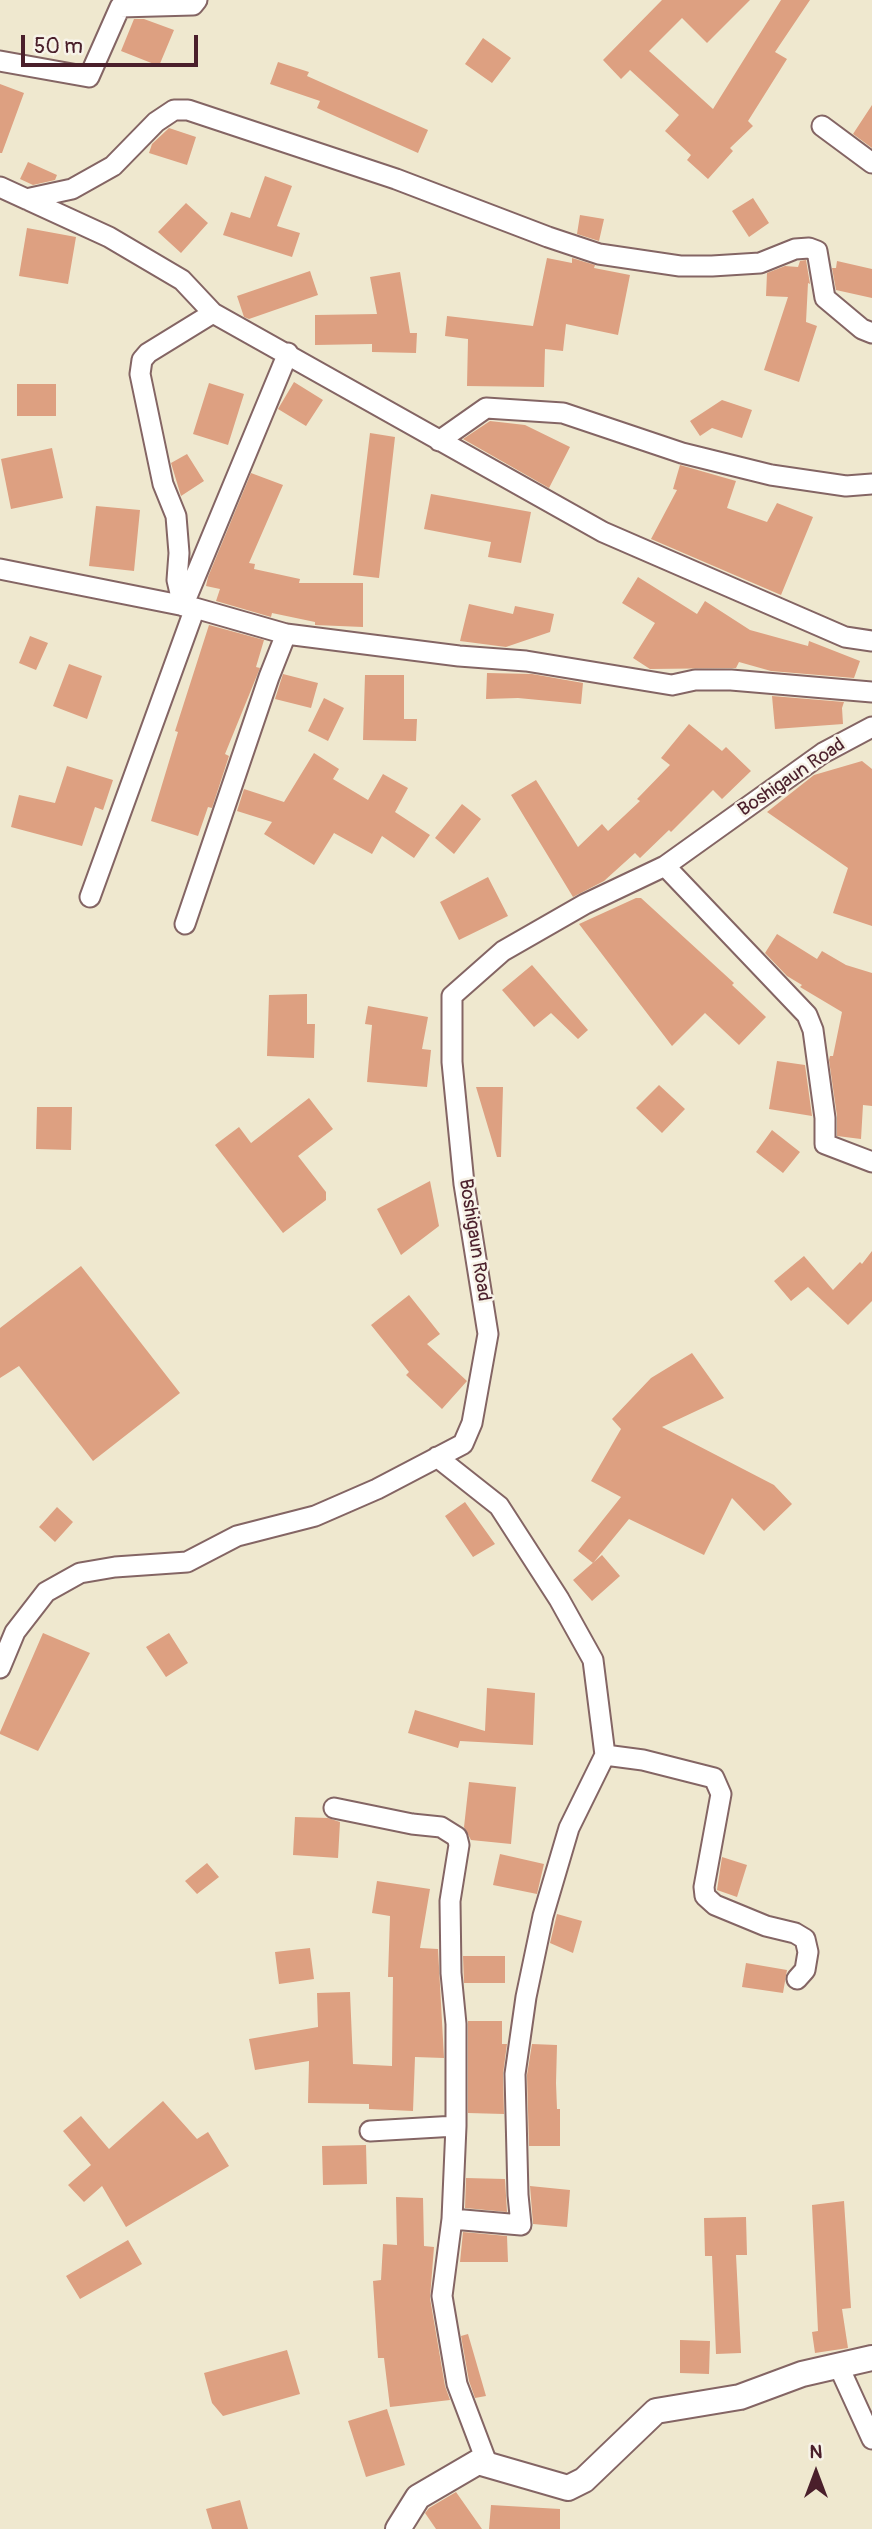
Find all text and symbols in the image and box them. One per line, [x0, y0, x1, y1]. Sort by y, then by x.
scale bar [24, 21, 201, 65]
text: 50 m [34, 33, 83, 60]
street label: Boshigaun Road [734, 734, 850, 822]
street label: Boshigaun Road [453, 1177, 495, 1303]
north arrow [781, 2438, 851, 2508]
text: N [810, 2440, 822, 2464]

